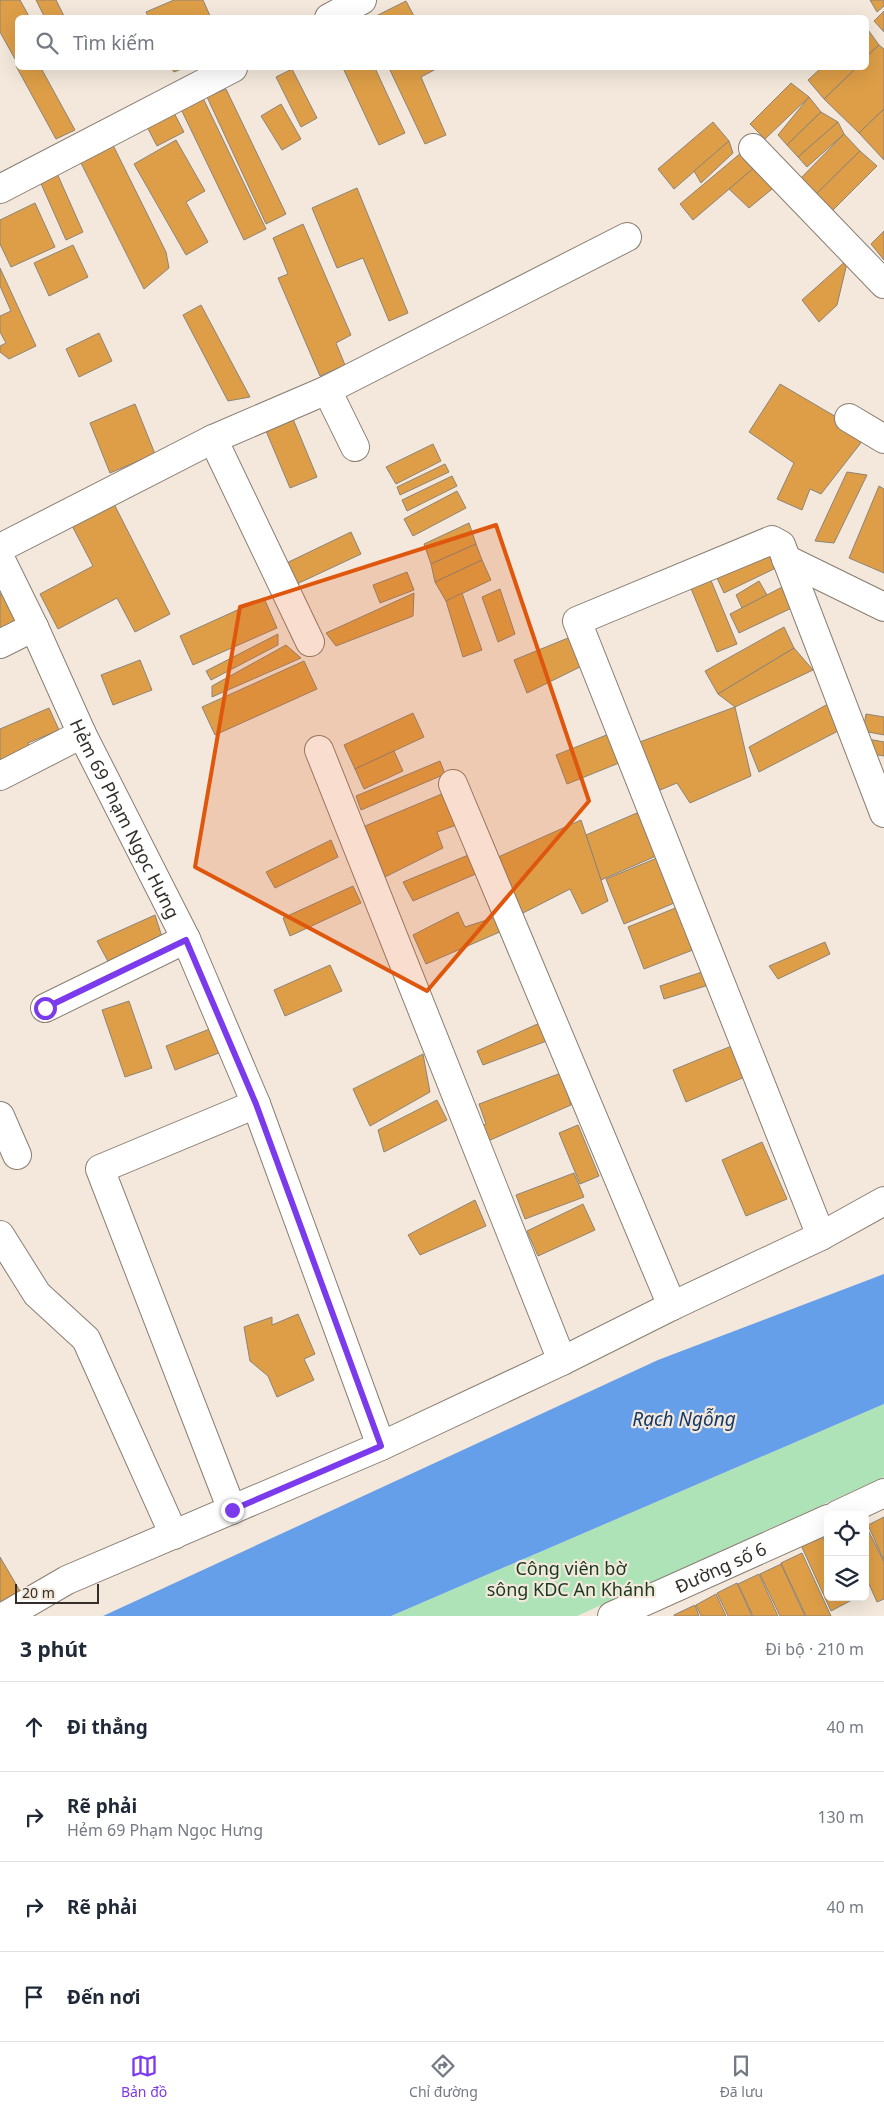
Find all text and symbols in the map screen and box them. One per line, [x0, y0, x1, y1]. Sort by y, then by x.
search box [15, 15, 869, 70]
icon: search [33, 29, 61, 57]
text: Tìm kiếm [73, 30, 155, 56]
street label: Hẻm 69 Phạm Ngọc Hưng [65, 715, 186, 922]
route start [34, 997, 57, 1020]
water label: Rạch Ngỗng [632, 1406, 736, 1432]
route end [221, 1499, 244, 1522]
map controls [824, 1511, 869, 1601]
button: locate [824, 1511, 869, 1556]
street label: Đường số 6 [671, 1536, 770, 1598]
park label: Công viên bờ sông KDC An Khánh [487, 1556, 655, 1601]
button: layers [824, 1556, 869, 1601]
scale bar [15, 1581, 99, 1604]
text: 20 m [22, 1583, 55, 1602]
text: 3 phút [20, 1635, 87, 1663]
text: Đi bộ · 210 m [765, 1638, 864, 1660]
icon: ahead [20, 1713, 48, 1741]
text: Đi thẳng [67, 1714, 148, 1740]
text: 40 m [827, 1716, 864, 1738]
text: Rẽ phải [67, 1793, 137, 1819]
icon: right [20, 1803, 48, 1831]
text: 130 m [817, 1806, 864, 1828]
text: Hẻm 69 Phạm Ngọc Hưng [67, 1819, 263, 1841]
icon: right [20, 1893, 48, 1921]
text: Rẽ phải [67, 1894, 137, 1920]
text: 40 m [827, 1896, 864, 1918]
icon: arrive [20, 1983, 48, 2011]
text: Đến nơi [67, 1984, 141, 2010]
tab: Bản đồ [121, 2052, 167, 2101]
tab: Chỉ đường [409, 2052, 478, 2101]
tab: Đã lưu [720, 2052, 763, 2101]

